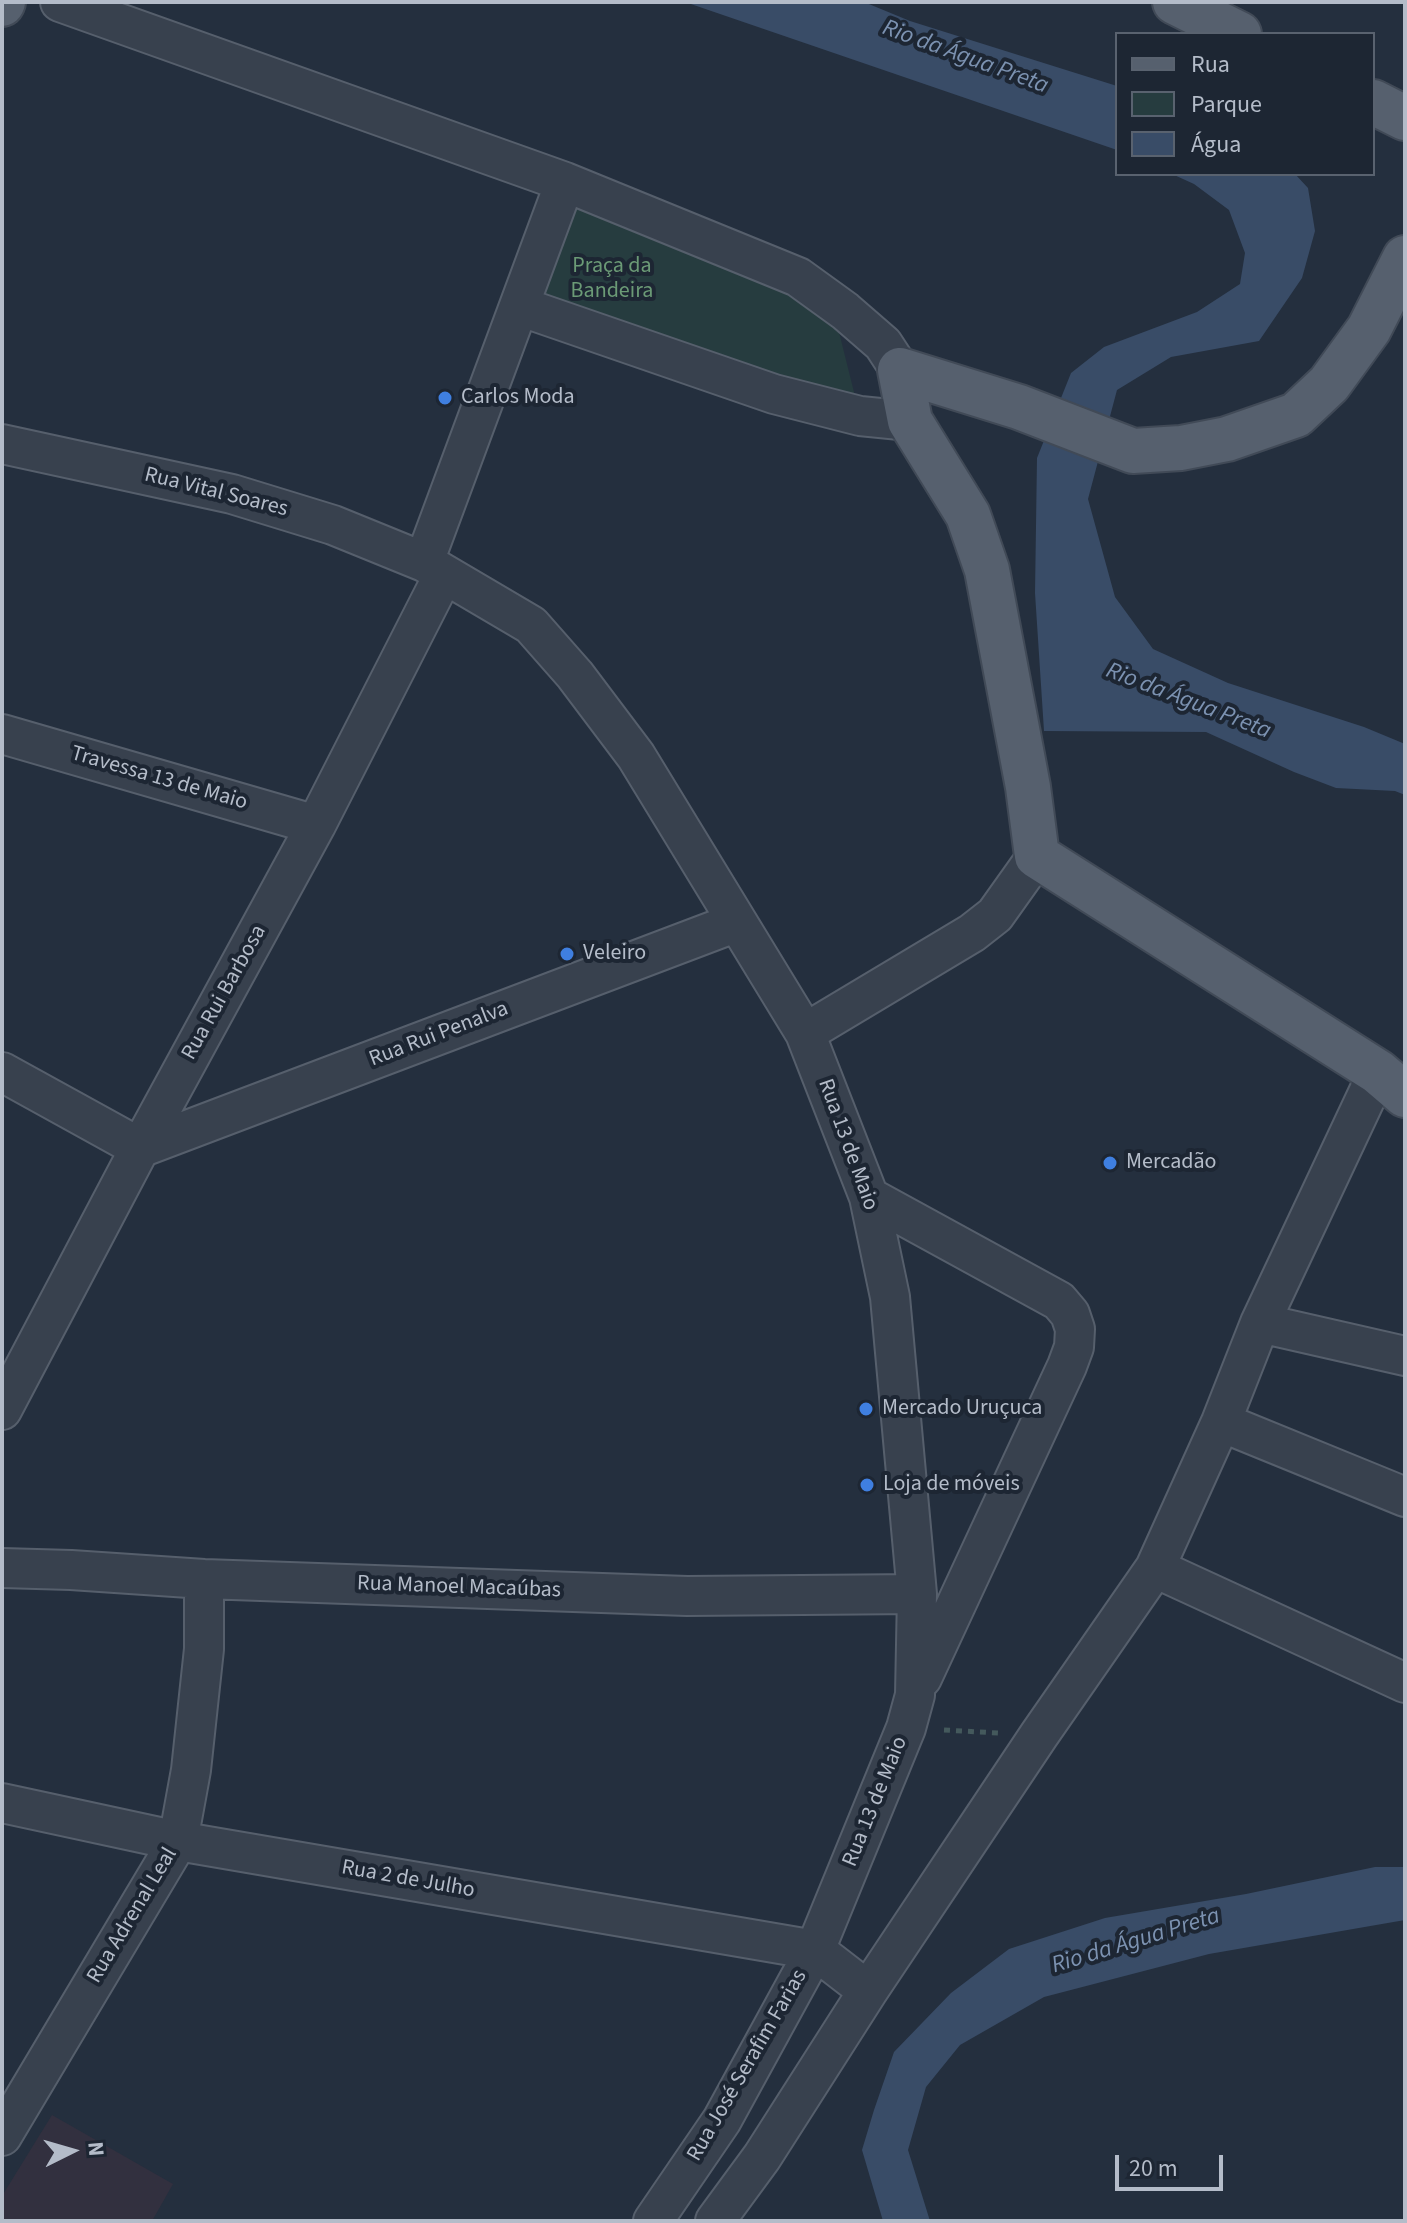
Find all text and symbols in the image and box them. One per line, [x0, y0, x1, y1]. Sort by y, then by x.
water label: Rio da Água Preta [878, 15, 1052, 101]
legend [1115, 32, 1375, 176]
text: Rua [1191, 47, 1230, 82]
text: Parque [1191, 87, 1262, 122]
text: Água [1191, 127, 1241, 162]
park label: Praça da Bandeira [571, 254, 653, 306]
place label: Carlos Moda [461, 385, 575, 411]
marker: Carlos Moda [436, 389, 454, 407]
street label: Rua Vital Soares [142, 462, 290, 524]
water label: Rio da Água Preta [1101, 657, 1275, 747]
street label: Travessa 13 de Maio [68, 741, 250, 817]
street label: Rua Rui Barbosa [177, 921, 273, 1065]
place label: Veleiro [583, 941, 646, 967]
marker: Veleiro [558, 945, 576, 963]
street label: Rua Rui Penalva [366, 996, 512, 1074]
street label: Rua 13 de Maio [811, 1076, 883, 1214]
place label: Mercadão [1126, 1150, 1216, 1176]
marker: Mercadão [1101, 1154, 1119, 1172]
place label: Mercado Uruçuca [882, 1396, 1042, 1422]
marker: Mercado Uruçuca [857, 1400, 875, 1418]
place label: Loja de móveis [883, 1472, 1020, 1498]
marker: Loja de móveis [858, 1476, 876, 1494]
street label: Rua Manoel Macaúbas [357, 1571, 561, 1605]
street label: Rua 13 de Maio [838, 1733, 914, 1871]
street label: Rua Adrenal Leal [82, 1843, 184, 1989]
street label: Rua 2 de Julho [339, 1855, 477, 1905]
water label: Rio da Água Preta [1048, 1903, 1224, 1981]
street label: Rua José Serafim Farias [682, 1966, 814, 2166]
north arrow [32, 2111, 112, 2191]
scale bar [1119, 2139, 1227, 2189]
text: N [79, 2140, 112, 2158]
text: 20 m [1129, 2151, 1178, 2186]

